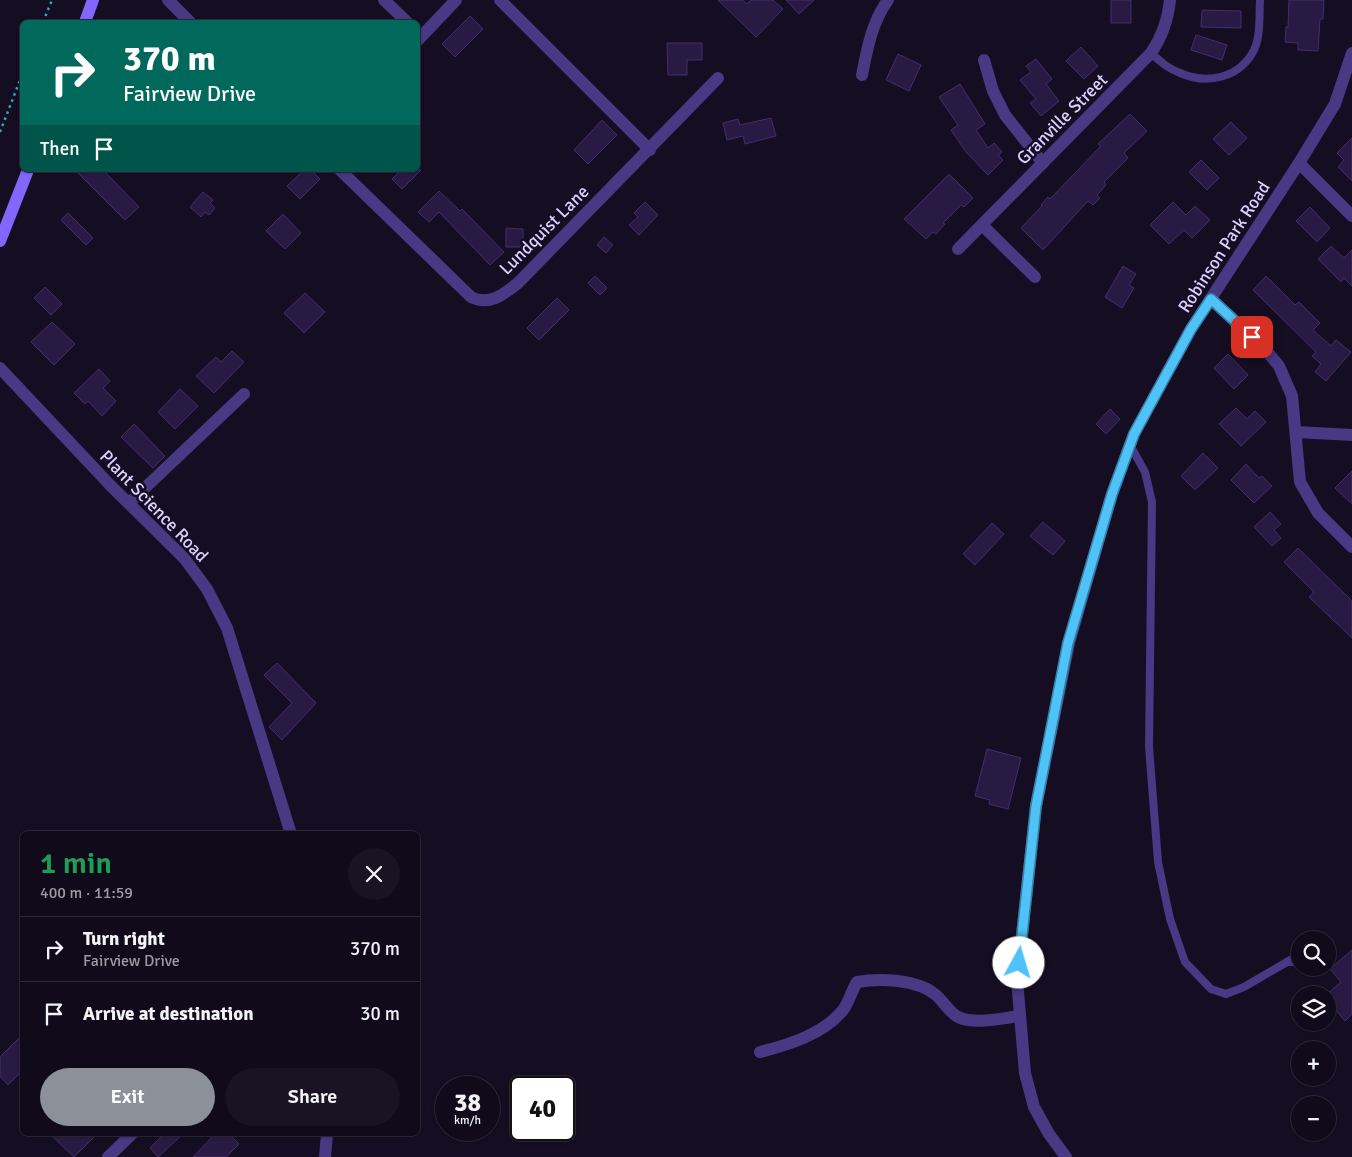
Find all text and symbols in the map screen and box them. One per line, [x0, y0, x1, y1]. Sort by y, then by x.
text: 370 m [123, 37, 216, 80]
icon: right [40, 40, 105, 105]
street label: Granville Street [1012, 69, 1112, 169]
text: Fairview Drive [123, 80, 256, 107]
icon: arrive [90, 135, 118, 163]
text: Then [40, 137, 80, 161]
street label: Robinson Park Road [1173, 177, 1275, 317]
street label: Lundquist Lane [495, 181, 593, 279]
pin [1231, 316, 1273, 358]
icon: arrive [1238, 323, 1266, 351]
street label: Plant Science Road [95, 445, 213, 567]
text: 1 min [40, 845, 112, 882]
button: close [348, 848, 400, 900]
text: 400 m · 11:59 [40, 883, 133, 903]
text: Turn right [83, 927, 165, 951]
map controls [1291, 931, 1336, 1141]
button: search [1291, 931, 1336, 976]
icon: right [40, 935, 68, 963]
position arrow [992, 936, 1044, 988]
text: 370 m [350, 937, 400, 961]
text: Fairview Drive [83, 951, 180, 971]
button: layers [1291, 986, 1336, 1031]
icon: arrive [40, 1000, 68, 1028]
text: Arrive at destination [83, 1002, 254, 1026]
text: 30 m [360, 1002, 400, 1026]
button: + [1291, 1041, 1336, 1086]
button: Exit [40, 1068, 215, 1126]
button: Share [225, 1068, 400, 1126]
speed limit sign: 40 [510, 1076, 575, 1141]
text: 38 [454, 1087, 481, 1118]
button: − [1291, 1096, 1336, 1141]
text: km/h [454, 1113, 481, 1128]

